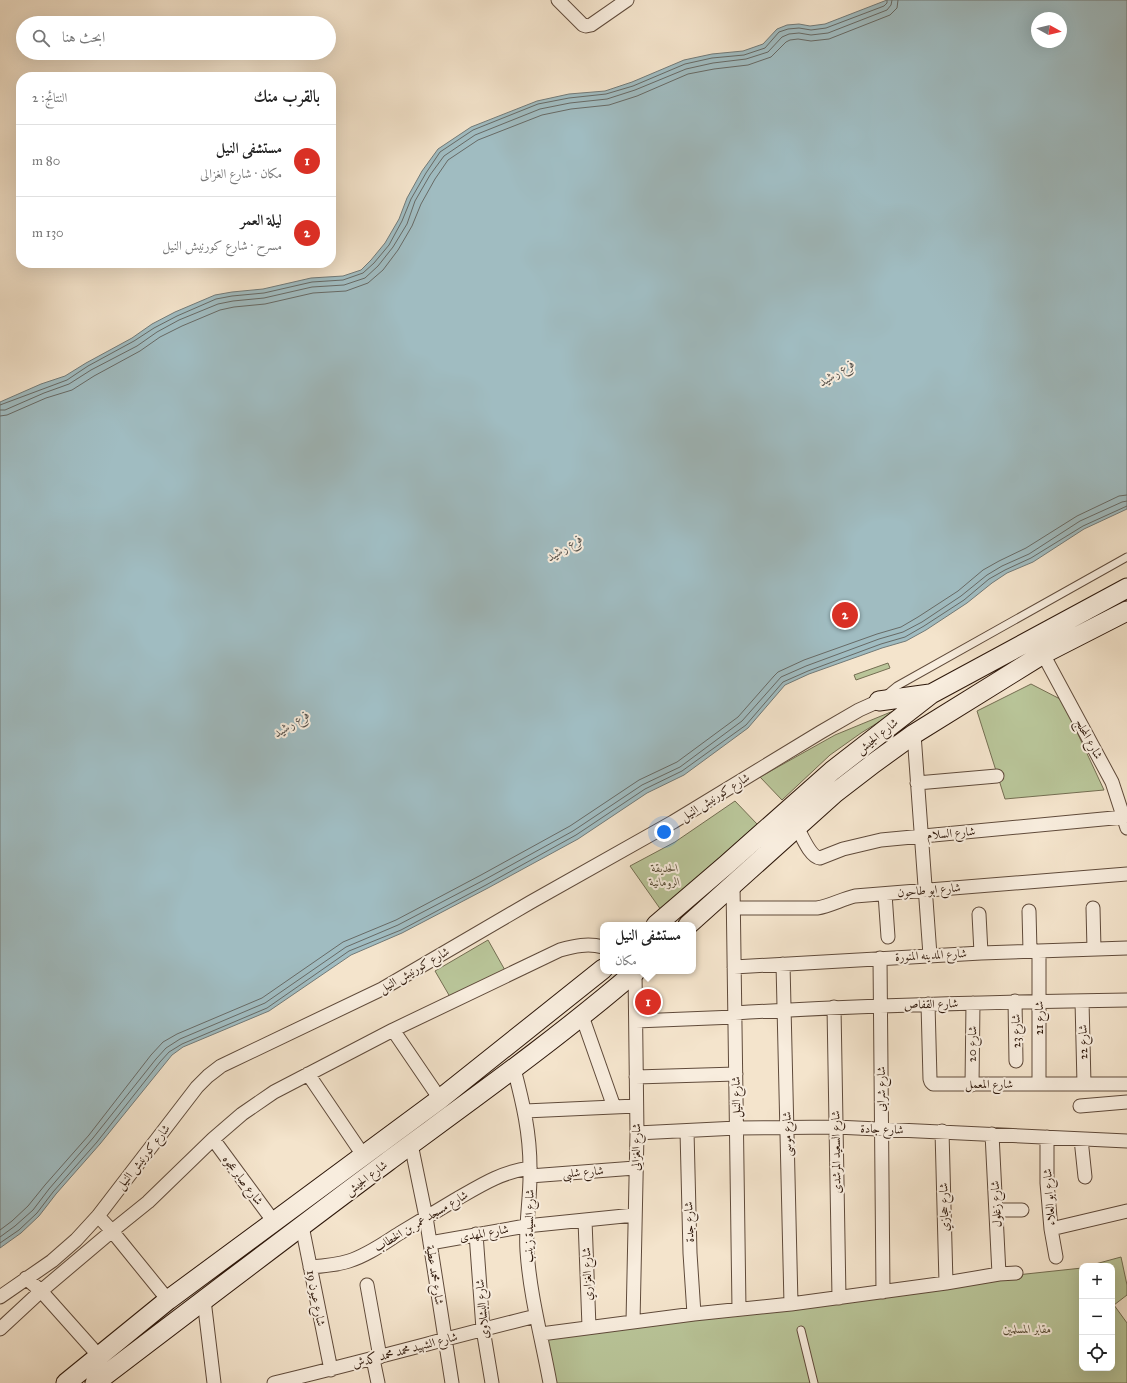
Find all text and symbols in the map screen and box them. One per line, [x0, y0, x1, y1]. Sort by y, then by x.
north arrow [1031, 12, 1067, 48]
search box [16, 16, 336, 60]
icon: search [30, 27, 52, 49]
text: ابحث هنا [62, 28, 105, 46]
text: بالقرب منك [254, 86, 320, 107]
text: النتائج: 2 [32, 90, 67, 106]
text: مستشفى النيل [216, 139, 282, 157]
text: 80 m [32, 153, 60, 169]
text: 1 [304, 153, 310, 169]
text: مكان · شارع الغزالى [200, 166, 282, 182]
text: ليلة العمر [240, 211, 282, 229]
text: 130 m [32, 225, 64, 241]
text: 2 [304, 225, 310, 241]
text: مسرح · شارع كورنيش النيل [162, 238, 282, 254]
water label: فرع رشيد [815, 355, 859, 393]
water label: فرع رشيد [543, 530, 587, 568]
pin: 2 [832, 600, 858, 630]
water label: فرع رشيد [270, 706, 314, 744]
street label: شارع الجيش [853, 715, 903, 760]
street label: شارع المحلج [1069, 717, 1106, 764]
street label: شارع كورنيش النيل [678, 770, 755, 827]
your location [654, 822, 674, 842]
street label: شارع السلام [926, 824, 976, 846]
park label: الحديقة الرومانية [649, 861, 680, 890]
street label: شارع ابو طاحون [897, 880, 962, 904]
popup [600, 922, 696, 974]
text: مستشفى النيل [615, 926, 681, 944]
street label: شارع كورنيش النيل [376, 944, 454, 999]
street label: شارع المدينه المنورة [895, 946, 968, 968]
text: مكان [615, 953, 637, 969]
pin: 1 [635, 987, 661, 1017]
street label: شارع القفاص [904, 996, 959, 1016]
street label: شارع 21 [1032, 1001, 1050, 1035]
street label: شارع 23 [1009, 1014, 1027, 1048]
street label: شارع 22 [1076, 1024, 1094, 1060]
street label: شارع 20 [965, 1026, 983, 1062]
street label: شارع شرابى [874, 1066, 892, 1112]
street label: شارع النيل [729, 1076, 747, 1118]
street label: شارع المعمل [965, 1077, 1013, 1095]
street label: شارع السعيد المرشدى [828, 1110, 848, 1194]
street label: شارع موسى [780, 1111, 798, 1157]
street label: شارع كورنيش النيل [113, 1121, 176, 1195]
street label: شارع جادة [860, 1121, 904, 1141]
street label: شارع الغزالى [629, 1123, 647, 1171]
street label: شارع صابر عجوه [217, 1152, 266, 1210]
street label: شارع الجيش [342, 1157, 393, 1202]
street label: شارع شلبى [562, 1163, 605, 1185]
street label: شارع ابو العلاء [1040, 1168, 1062, 1226]
street label: شارع زغلول [988, 1180, 1008, 1228]
street label: شارع حجازي [936, 1182, 956, 1232]
street label: شارع مسجد عمر بن الخطاب [372, 1187, 473, 1258]
street label: شارع السيدة زينب [521, 1189, 541, 1263]
street label: شارع جدة [681, 1201, 701, 1243]
street label: شارع المهدى [458, 1222, 511, 1248]
street label: شارع محمد عطية [419, 1244, 447, 1307]
street label: شارع الغزاري [579, 1247, 599, 1301]
map controls [1079, 1263, 1115, 1371]
button: + [1079, 1263, 1115, 1299]
street label: شارع عيون 19 [300, 1269, 328, 1328]
street label: شارع البشلاوى [472, 1278, 496, 1340]
button: − [1079, 1299, 1115, 1335]
park label: مقابر المسلمين [1003, 1322, 1051, 1336]
street label: شارع الشهيد محمد محمد كدش [351, 1328, 460, 1375]
button: locate [1079, 1335, 1115, 1371]

